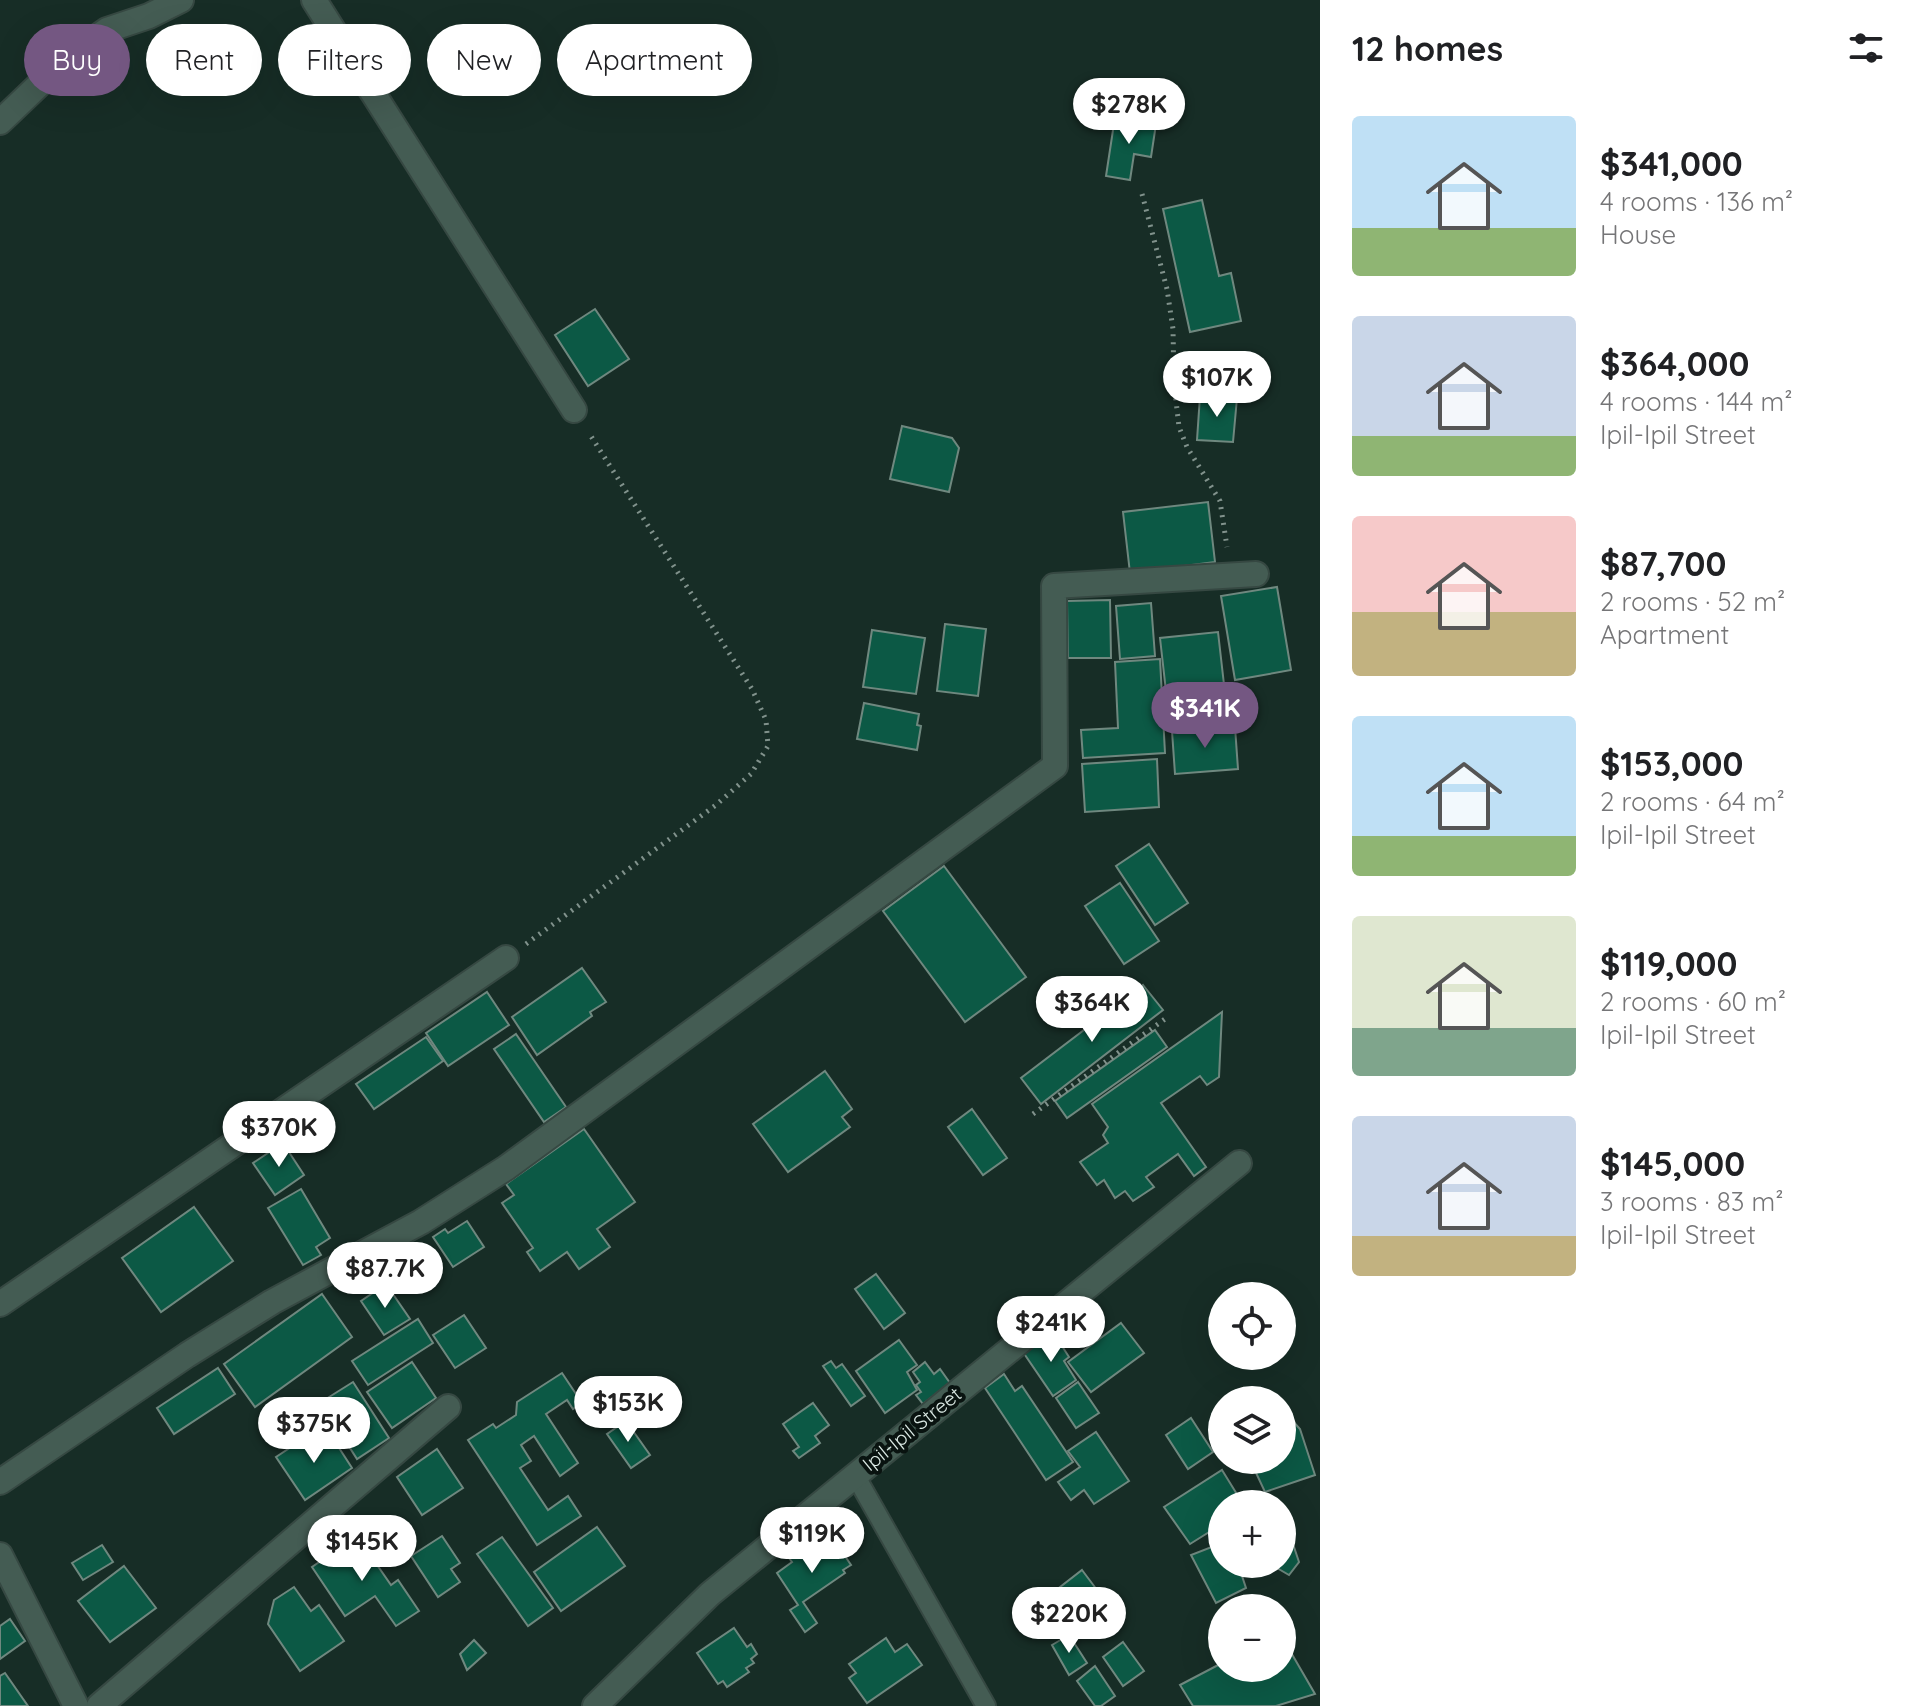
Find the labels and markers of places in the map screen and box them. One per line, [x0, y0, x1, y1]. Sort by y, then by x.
pin: $278K [1073, 78, 1185, 146]
pin: $107K [1161, 351, 1273, 419]
pin: $341K [1149, 682, 1261, 750]
pin: $364K [1036, 976, 1148, 1044]
pin: $370K [223, 1101, 335, 1169]
pin: $87.7K [320, 1242, 450, 1310]
pin: $241K [995, 1296, 1107, 1364]
pin: $153K [572, 1376, 684, 1444]
pin: $375K [258, 1397, 370, 1465]
pin: $119K [756, 1507, 868, 1575]
pin: $145K [306, 1515, 418, 1583]
pin: $220K [1013, 1587, 1125, 1655]

